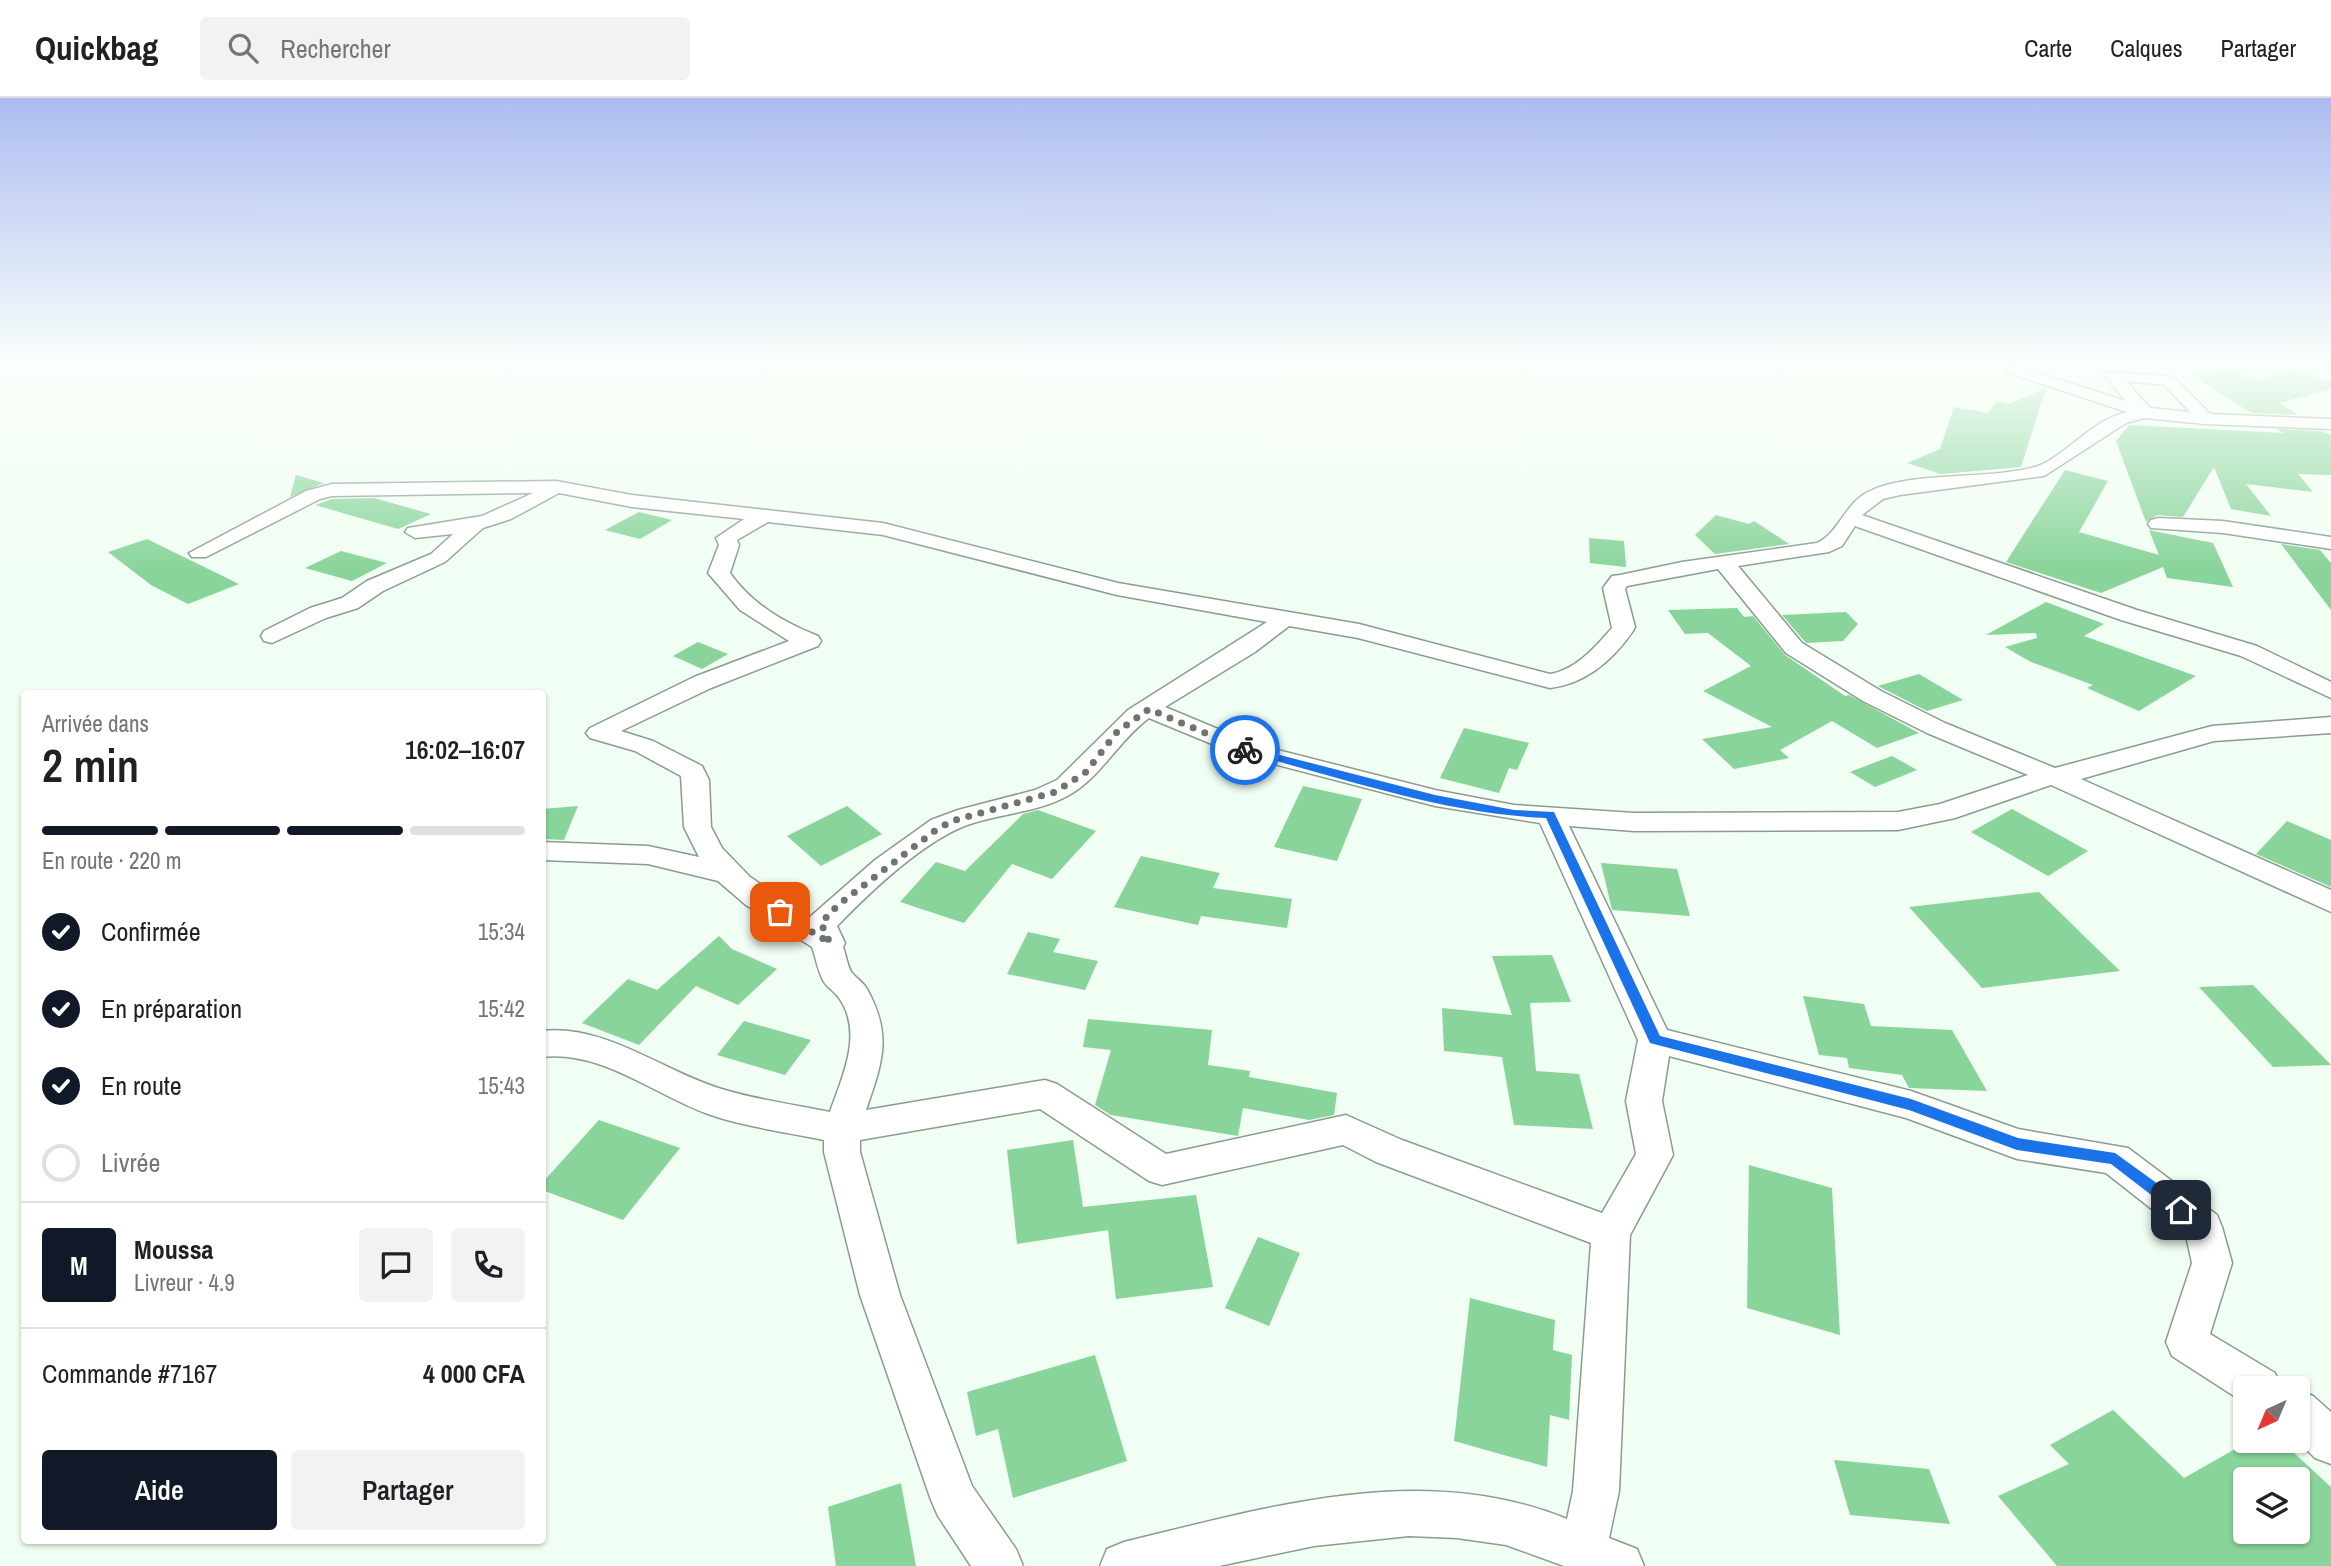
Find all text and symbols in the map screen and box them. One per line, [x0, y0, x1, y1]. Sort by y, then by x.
search box [200, 17, 690, 80]
text: Quickbag [35, 26, 158, 70]
icon: search [224, 29, 262, 67]
text: Rechercher [280, 31, 391, 66]
text: Carte [2024, 32, 2072, 64]
text: Calques [2110, 32, 2183, 64]
text: Partager [2221, 32, 2296, 64]
text: Arrivée dans [42, 708, 149, 739]
courier [1210, 715, 1280, 785]
icon: bike [1226, 731, 1264, 769]
text: 16:02–16:07 [405, 732, 525, 767]
text: 2 min [42, 734, 139, 796]
text: En route · 220 m [42, 845, 181, 876]
pin [750, 882, 810, 942]
icon: bag [761, 893, 799, 931]
icon: check [42, 913, 80, 951]
text: Confirmée [101, 914, 201, 949]
text: 15:34 [478, 916, 525, 947]
icon: check [42, 990, 80, 1028]
text: En préparation [101, 991, 242, 1026]
text: 15:42 [478, 993, 525, 1024]
icon: check [42, 1067, 80, 1105]
text: En route [101, 1068, 182, 1103]
text: 15:43 [478, 1070, 525, 1101]
text: Livrée [101, 1145, 160, 1180]
pin [2151, 1180, 2211, 1240]
icon: home [2162, 1191, 2200, 1229]
button: chat [359, 1228, 433, 1302]
button: phone [451, 1228, 525, 1302]
text: Moussa [134, 1232, 213, 1267]
text: M [70, 1248, 88, 1283]
text: Livreur · 4.9 [134, 1267, 235, 1298]
text: Commande #7167 [42, 1356, 217, 1391]
text: 4 000 CFA [423, 1356, 525, 1391]
north arrow [2233, 1376, 2310, 1452]
map controls [2233, 1376, 2310, 1544]
button: Aide [42, 1450, 277, 1530]
button: Partager [291, 1450, 525, 1530]
button: layers [2233, 1467, 2310, 1544]

